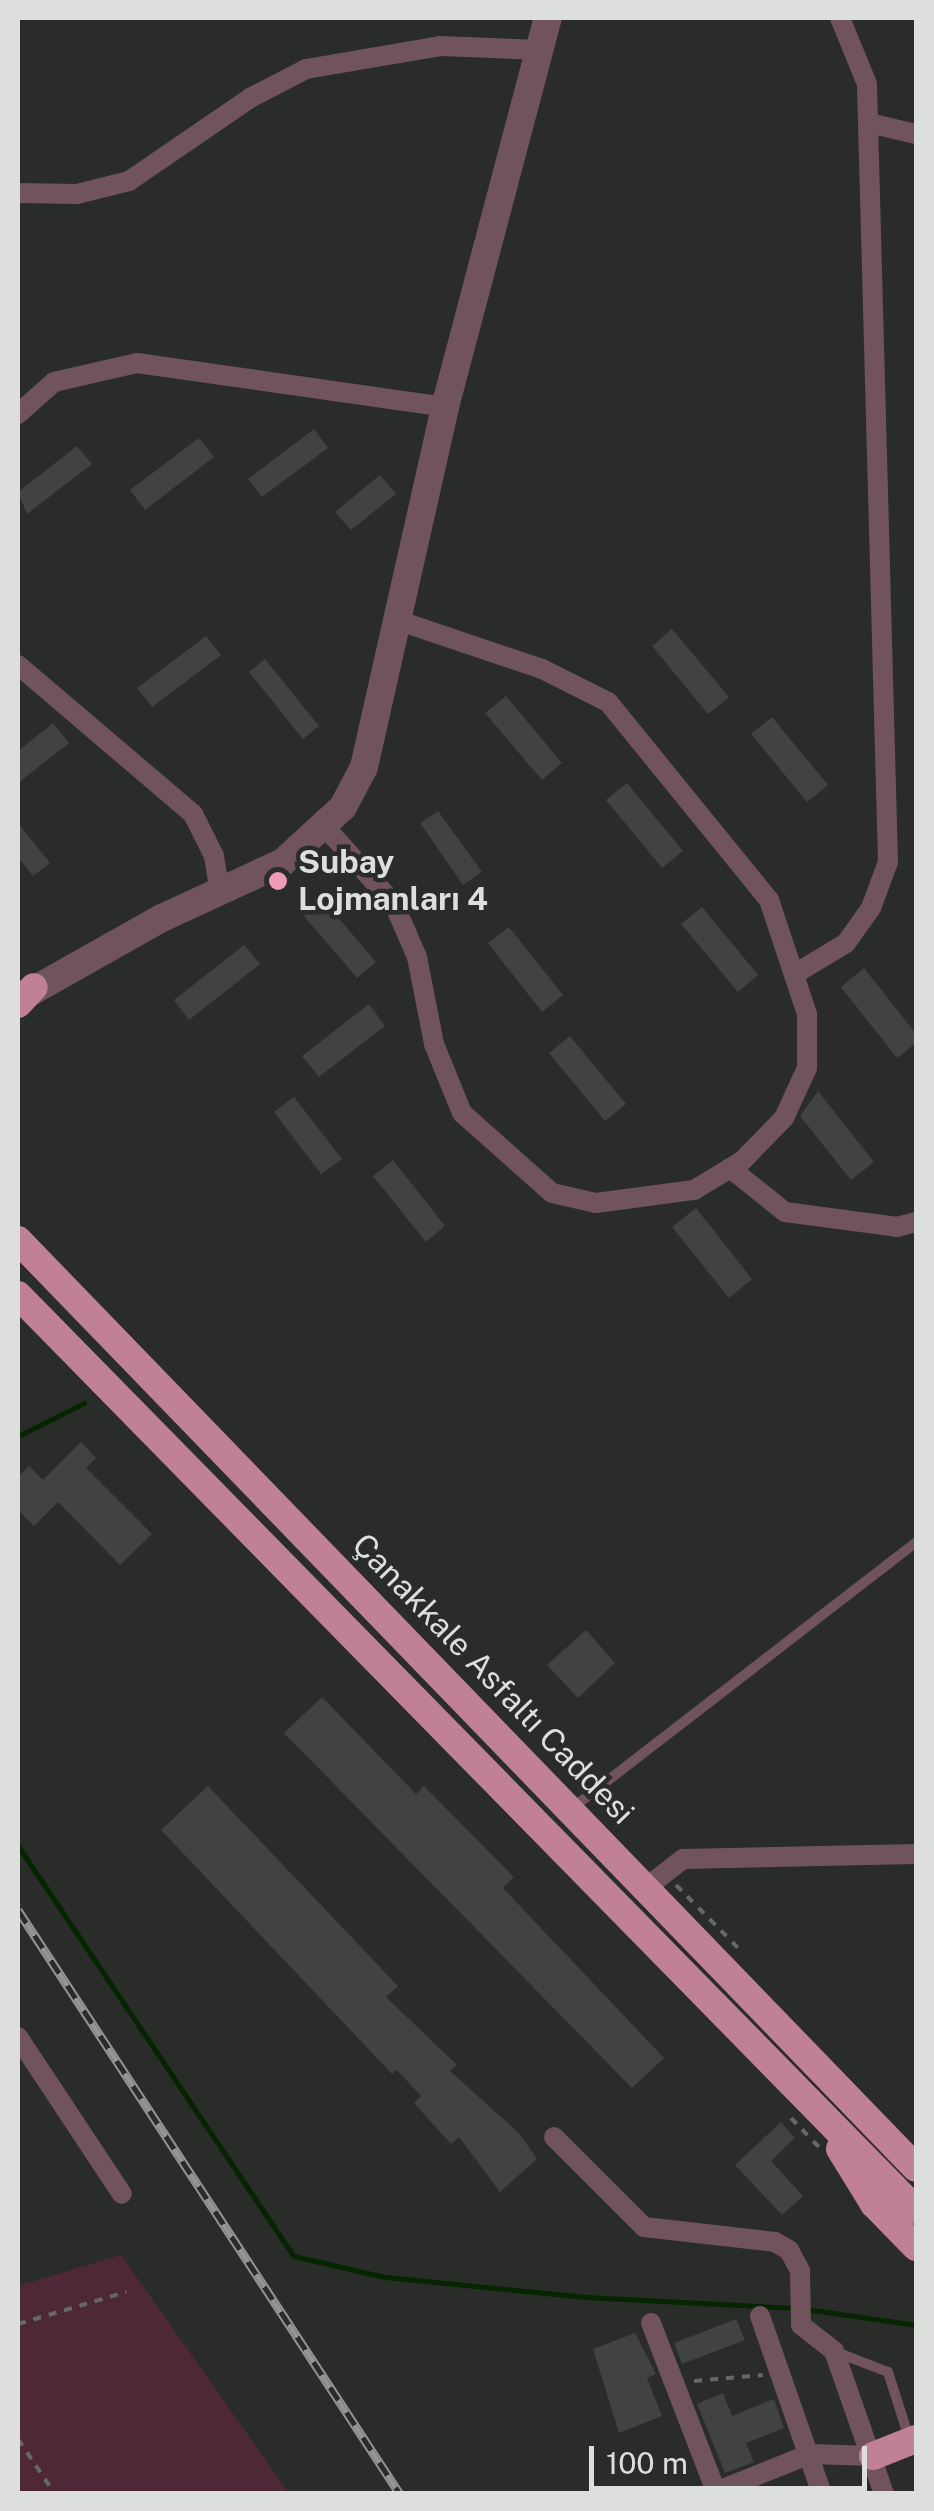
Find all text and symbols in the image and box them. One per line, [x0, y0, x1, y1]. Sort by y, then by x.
place label: Subay Lojmanları 4 [298, 844, 488, 919]
marker: Subay Lojmanları 4 [267, 870, 289, 892]
street label: Çanakkale Asfaltı Caddesi [344, 1526, 642, 1832]
scale bar [594, 2426, 872, 2488]
text: 100 m [606, 2445, 688, 2481]

